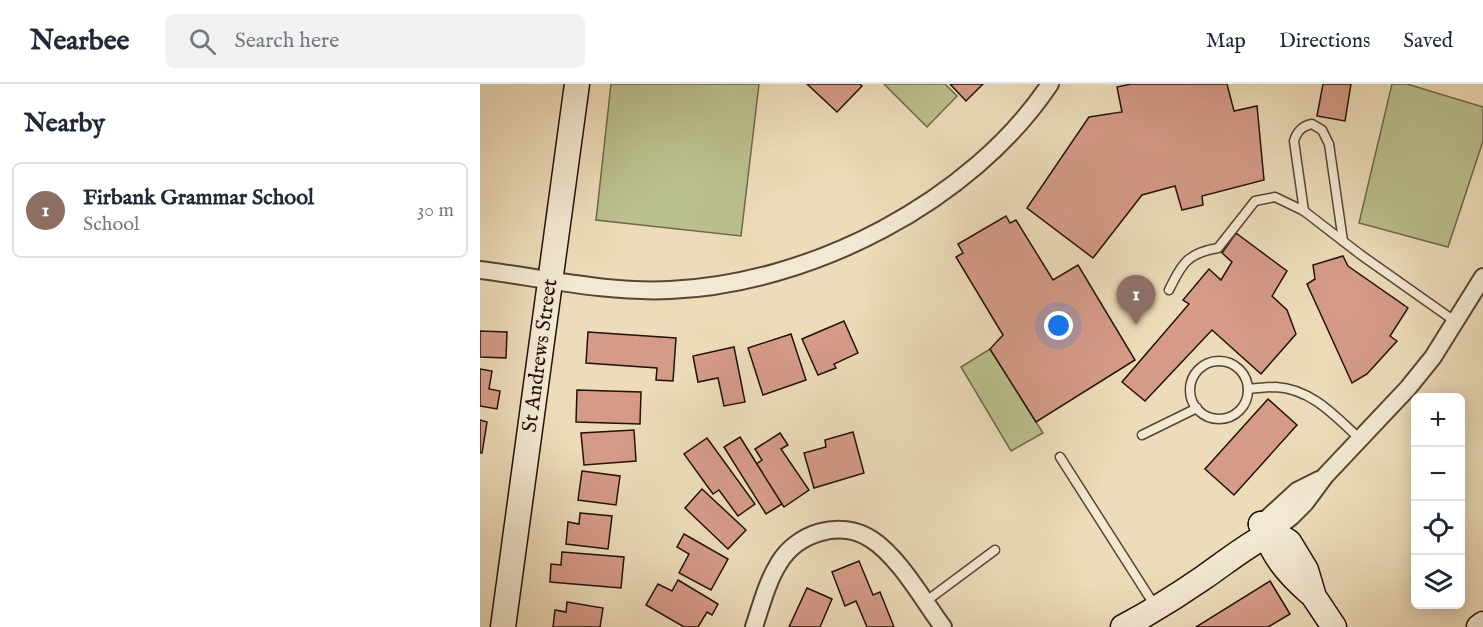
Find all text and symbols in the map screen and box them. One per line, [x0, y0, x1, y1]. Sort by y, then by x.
search box [165, 14, 585, 68]
text: Nearbee [30, 24, 129, 59]
icon: search [186, 25, 219, 58]
text: Search here [234, 27, 339, 55]
text: Map [1206, 28, 1246, 55]
text: Directions [1279, 28, 1370, 55]
text: Saved [1403, 28, 1453, 55]
text: Nearby [24, 107, 105, 140]
text: Firbank Grammar School [83, 184, 314, 212]
text: 1 [42, 198, 49, 223]
text: 30 m [417, 198, 454, 223]
text: School [83, 212, 139, 237]
pin: 1 [1116, 276, 1156, 325]
street label: St Andrews Street [516, 277, 564, 434]
your location [1044, 311, 1073, 340]
map controls [1411, 393, 1465, 609]
button: + [1411, 393, 1465, 447]
button: − [1411, 447, 1465, 501]
button: locate [1411, 501, 1465, 555]
button: layers [1411, 555, 1465, 609]

